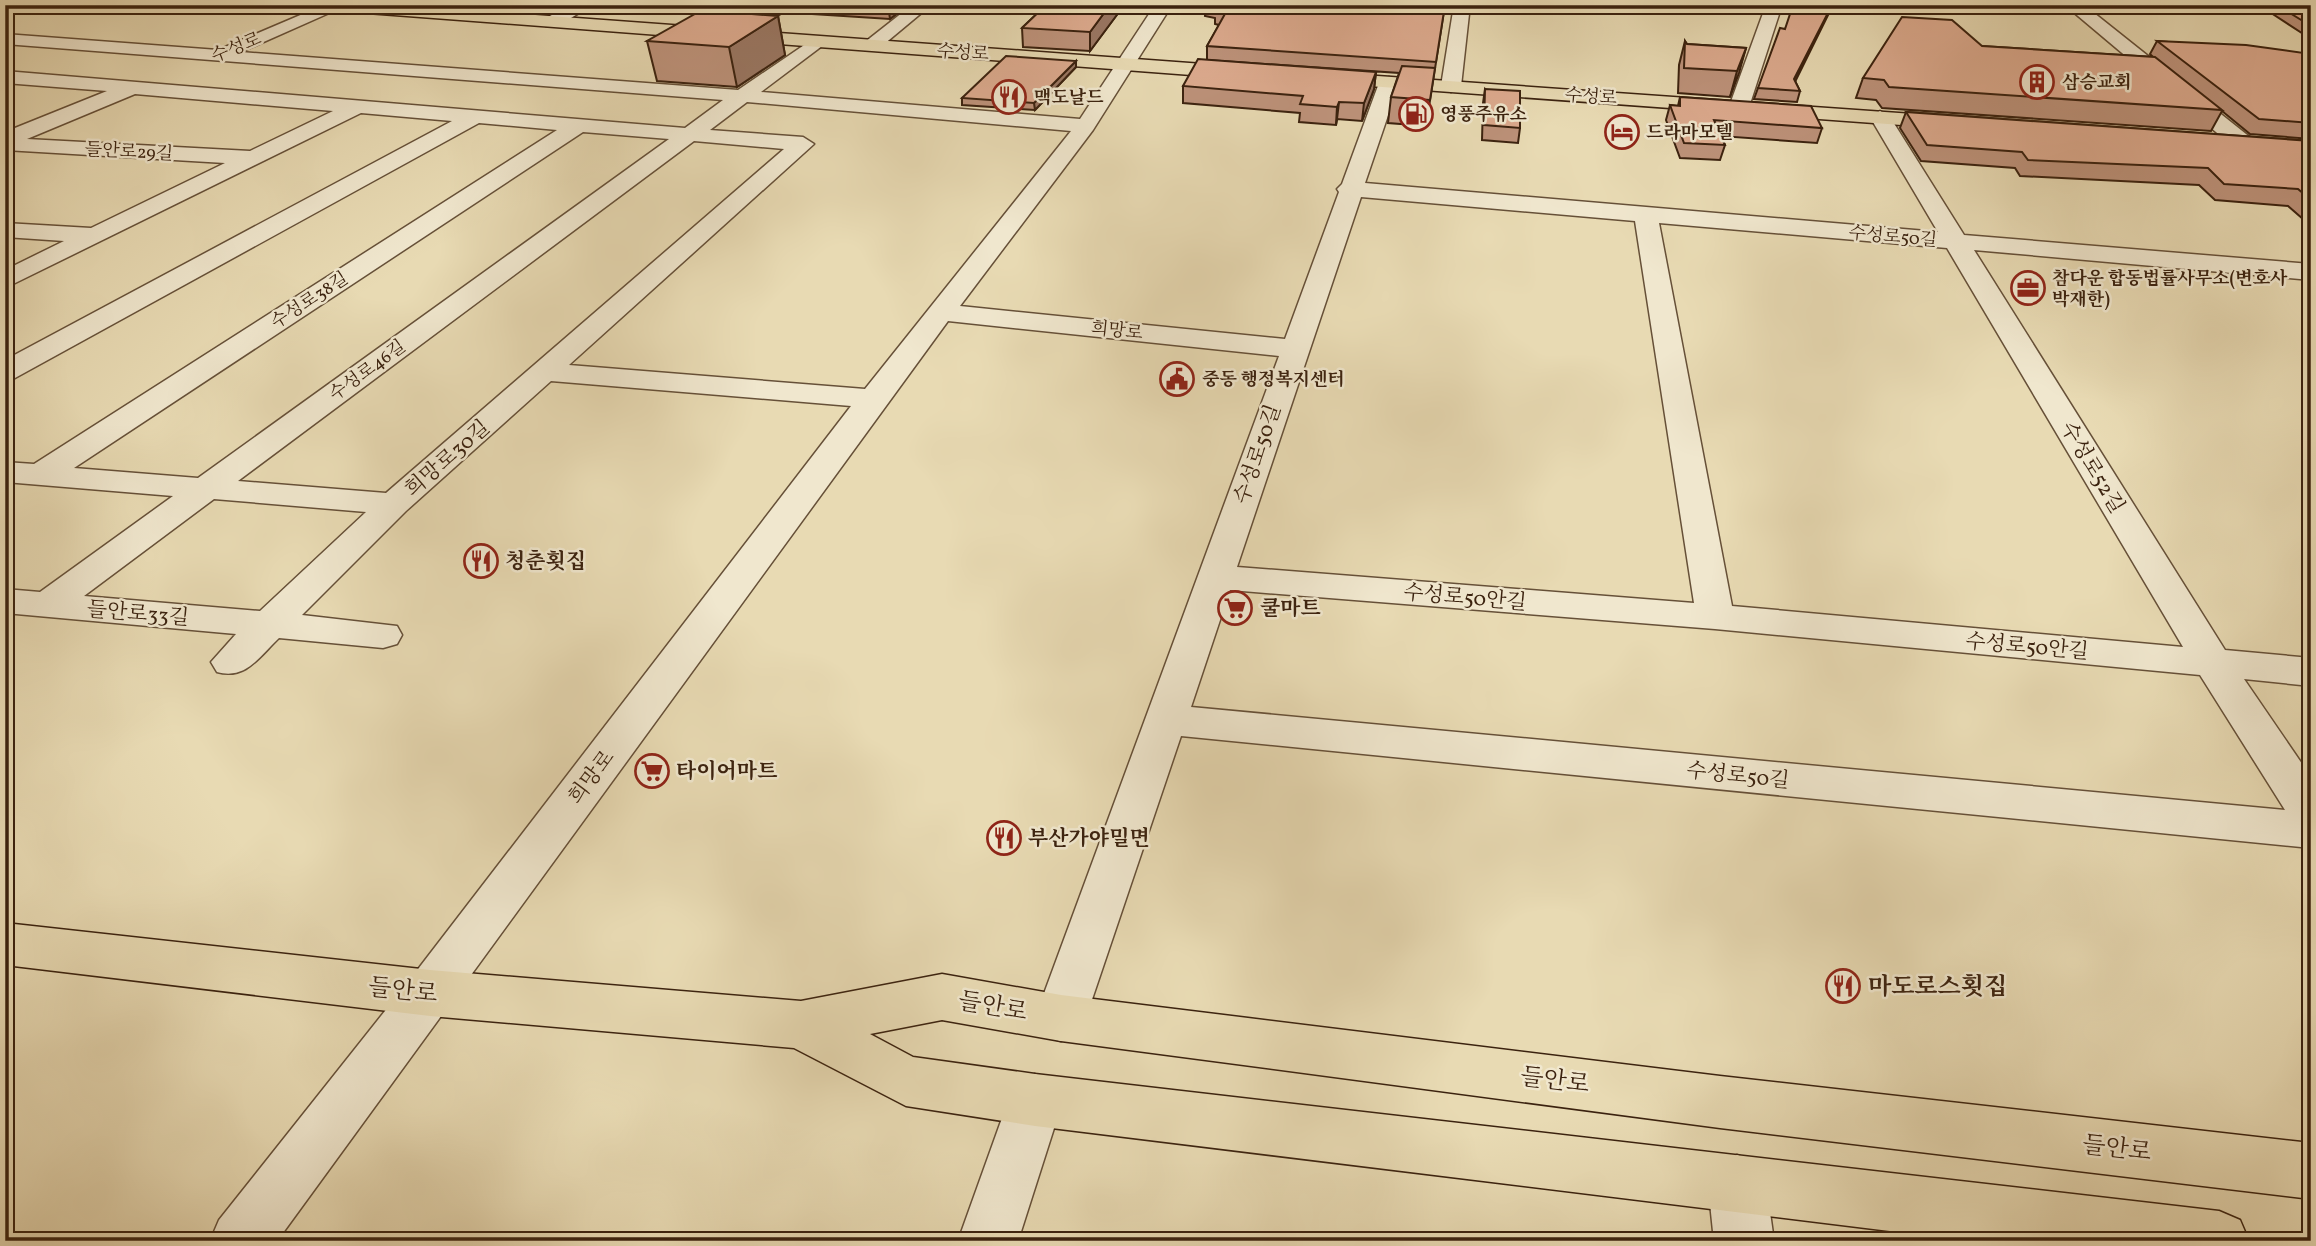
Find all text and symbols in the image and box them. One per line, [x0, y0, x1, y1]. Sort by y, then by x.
street label: 수성로 [208, 27, 265, 70]
street label: 수성로 [936, 39, 990, 68]
building icon: 삼승교회 [2018, 63, 2056, 101]
place label: 삼승교회 [2062, 71, 2132, 96]
restaurant icon: 맥도날드 [990, 78, 1028, 116]
street label: 수성로 [1564, 83, 1618, 112]
place label: 맥도날드 [1034, 86, 1104, 111]
fuel station icon: 영풍주유소 [1397, 95, 1435, 133]
place label: 영풍주유소 [1440, 103, 1528, 128]
hotel icon: 드라마모텔 [1603, 113, 1641, 151]
place label: 드라마모텔 [1646, 121, 1733, 146]
street label: 들안로29길 [84, 138, 174, 167]
street label: 수성로50길 [1848, 221, 1938, 254]
street label: 수성로38길 [266, 267, 354, 336]
place label: 참다운 합동법률사무소(변호사 박재한) [2052, 267, 2288, 313]
office icon: 참다운 합동법률사무소(변호사 박재한) [2009, 269, 2047, 307]
street label: 희망로 [1090, 316, 1144, 347]
street label: 수성로46길 [324, 335, 411, 408]
public building icon: 중동 행정복지센터 [1158, 360, 1196, 398]
place label: 중동 행정복지센터 [1202, 368, 1345, 393]
street label: 수성로50길 [1228, 401, 1289, 508]
street label: 희망로30길 [399, 414, 497, 504]
street label: 수성로52길 [2053, 416, 2131, 519]
restaurant icon: 청춘횟집 [462, 542, 500, 580]
place label: 청춘횟집 [505, 548, 586, 577]
street label: 수성로50안길 [1402, 579, 1528, 618]
supermarket icon: 쿨마트 [1216, 589, 1254, 627]
place label: 쿨마트 [1260, 595, 1321, 624]
street label: 들안로33길 [86, 596, 190, 633]
street label: 수성로50안길 [1964, 628, 2090, 667]
street label: 희망로 [562, 745, 622, 811]
supermarket icon: 타이어마트 [633, 752, 671, 790]
street label: 수성로50길 [1685, 757, 1791, 796]
place label: 타이어마트 [676, 758, 777, 787]
restaurant icon: 부산가야밀면 [985, 819, 1023, 857]
place label: 부산가야밀면 [1028, 825, 1150, 854]
restaurant icon: 마도로스횟집 [1824, 967, 1862, 1005]
street label: 들안로 [366, 971, 439, 1013]
place label: 마도로스횟집 [1868, 971, 2007, 1005]
street label: 들안로 [955, 985, 1030, 1031]
street label: 들안로 [1518, 1061, 1591, 1103]
street label: 들안로 [2080, 1129, 2153, 1171]

